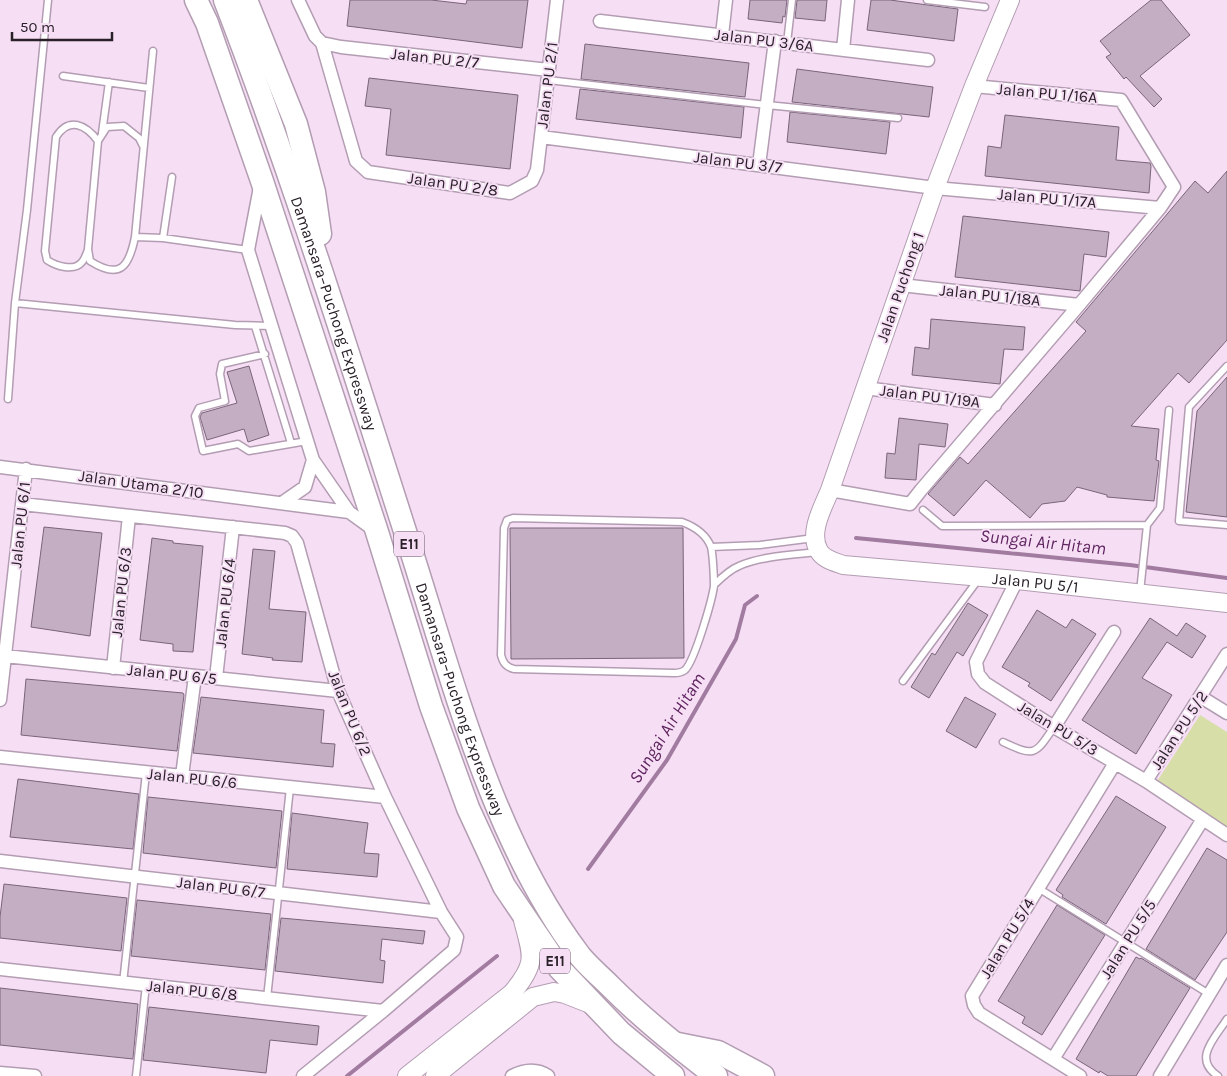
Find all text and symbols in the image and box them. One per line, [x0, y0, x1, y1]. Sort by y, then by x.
scale bar [12, 10, 112, 42]
text: 50 m [20, 18, 55, 36]
street label: Jalan PU 3/6A [713, 24, 815, 56]
street label: Jalan PU 2/1 [532, 41, 562, 129]
street label: Jalan PU 2/7 [390, 44, 481, 72]
street label: Jalan PU 1/16A [996, 79, 1098, 107]
street label: Jalan PU 3/7 [693, 147, 784, 177]
street label: Jalan PU 2/8 [407, 168, 499, 200]
street label: Jalan PU 1/17A [997, 184, 1097, 212]
street label: Damansara–Puchong Expressway [287, 194, 382, 433]
street label: Jalan Puchong 1 [872, 230, 928, 344]
street label: Jalan PU 1/18A [938, 280, 1042, 310]
street label: Jalan PU 1/19A [879, 380, 981, 412]
street label: Jalan Utama 2/10 [77, 466, 205, 502]
street label: Jalan PU 6/1 [6, 481, 34, 569]
water label: Sungai Air Hitam [979, 524, 1107, 560]
road number: E11 [394, 532, 424, 556]
street label: Jalan PU 6/3 [107, 546, 135, 638]
street label: Jalan PU 6/4 [211, 557, 239, 649]
street label: Jalan PU 5/1 [992, 568, 1079, 596]
street label: Damansara–Puchong Expressway [412, 580, 510, 819]
street label: Jalan PU 6/5 [126, 660, 218, 688]
street label: Jalan PU 6/2 [324, 668, 376, 758]
water label: Sungai Air Hitam [624, 669, 710, 787]
street label: Jalan PU 5/2 [1146, 687, 1212, 773]
street label: Jalan PU 5/3 [1014, 697, 1102, 759]
street label: Jalan PU 6/6 [146, 764, 238, 792]
street label: Jalan PU 6/7 [176, 872, 267, 902]
street label: Jalan PU 5/4 [976, 894, 1038, 981]
street label: Jalan PU 5/5 [1096, 896, 1160, 982]
road number: E11 [540, 948, 570, 974]
street label: Jalan PU 6/8 [146, 976, 238, 1004]

